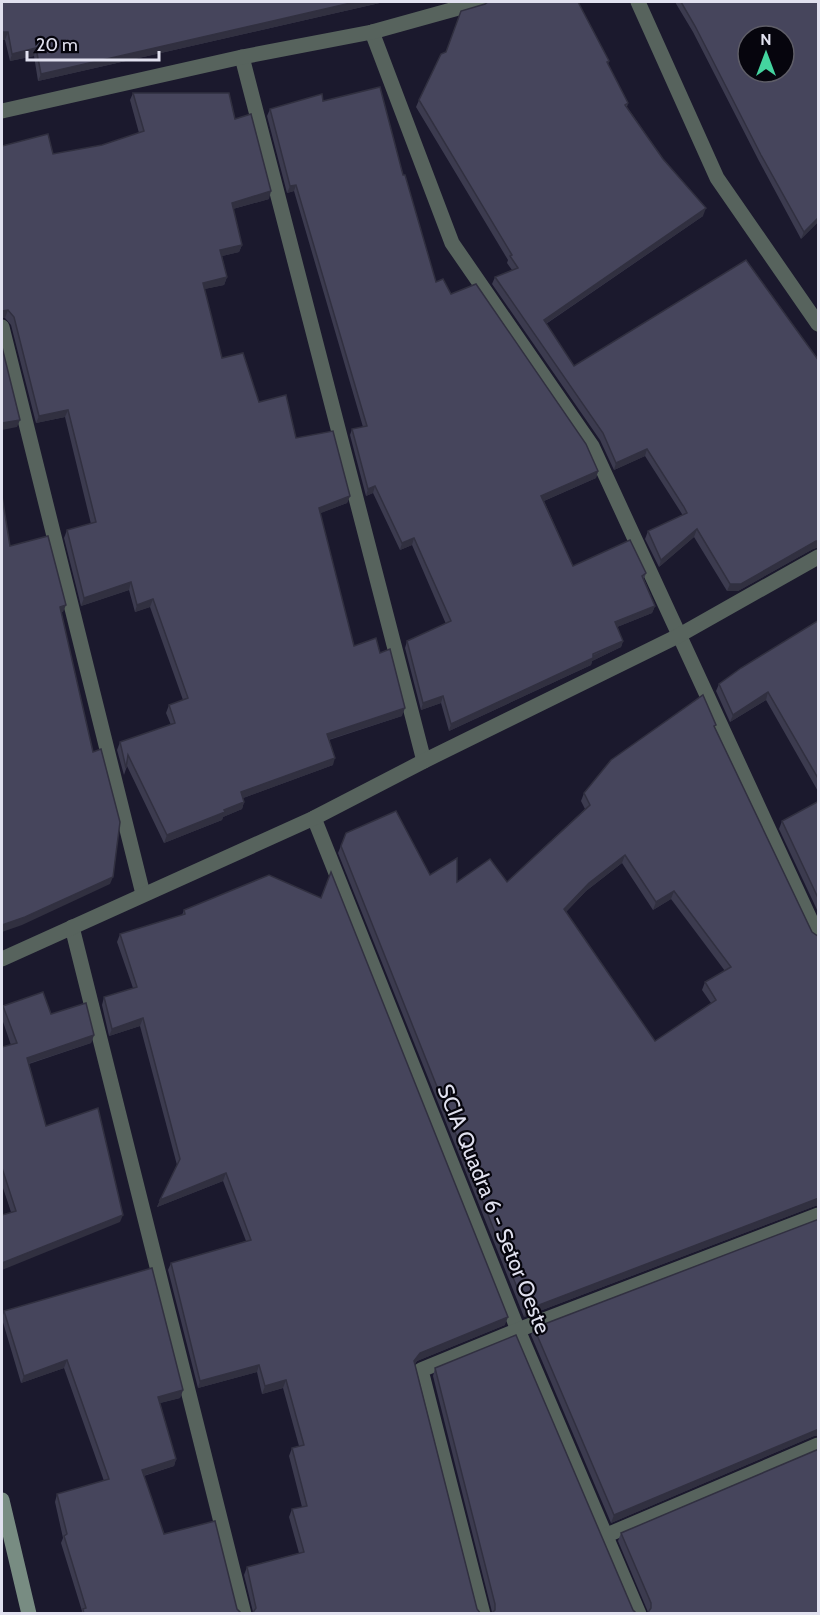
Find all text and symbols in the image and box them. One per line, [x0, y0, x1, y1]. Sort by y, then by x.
scale bar [27, 24, 159, 62]
north arrow [736, 24, 796, 84]
text: N [760, 30, 772, 49]
text: 20 m [36, 34, 78, 56]
street label: SCIA Quadra 6 - Setor Oeste [431, 1080, 557, 1338]

